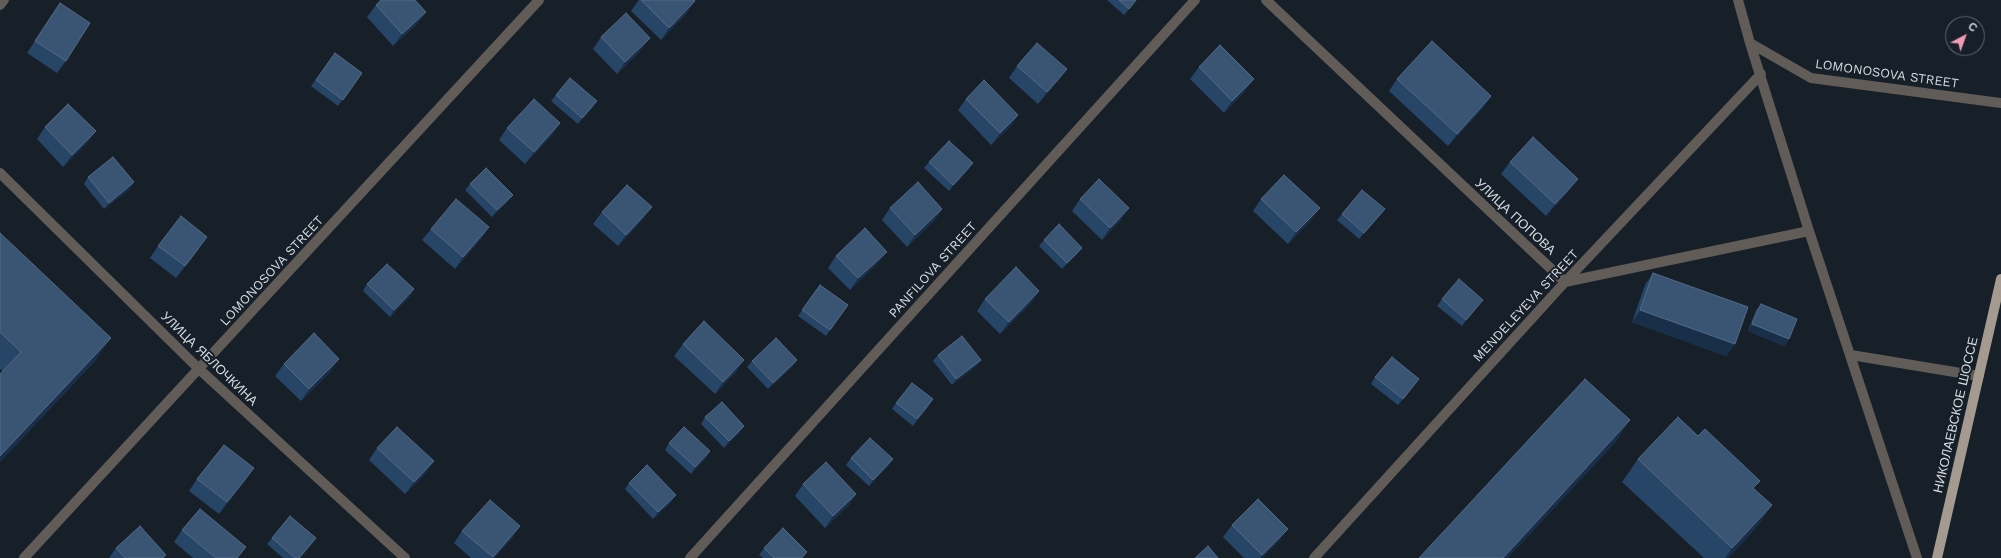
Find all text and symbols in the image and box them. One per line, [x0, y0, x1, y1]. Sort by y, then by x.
north arrow [1945, 16, 1985, 56]
text: С [1965, 20, 1980, 35]
street label: LOMONOSOVA STREET [1814, 56, 1960, 92]
street label: УЛИЦА ПОПОВА [1472, 176, 1558, 258]
street label: LOMONOSOVA STREET [217, 213, 327, 329]
street label: PANFILOVA STREET [886, 219, 980, 321]
street label: MENDELEYEVA STREET [1470, 247, 1582, 365]
street label: УЛИЦА ЯБЛОЧКИНА [157, 309, 261, 409]
street label: НИКОЛАЕВСКОЕ ШОССЕ [1930, 335, 1982, 495]

